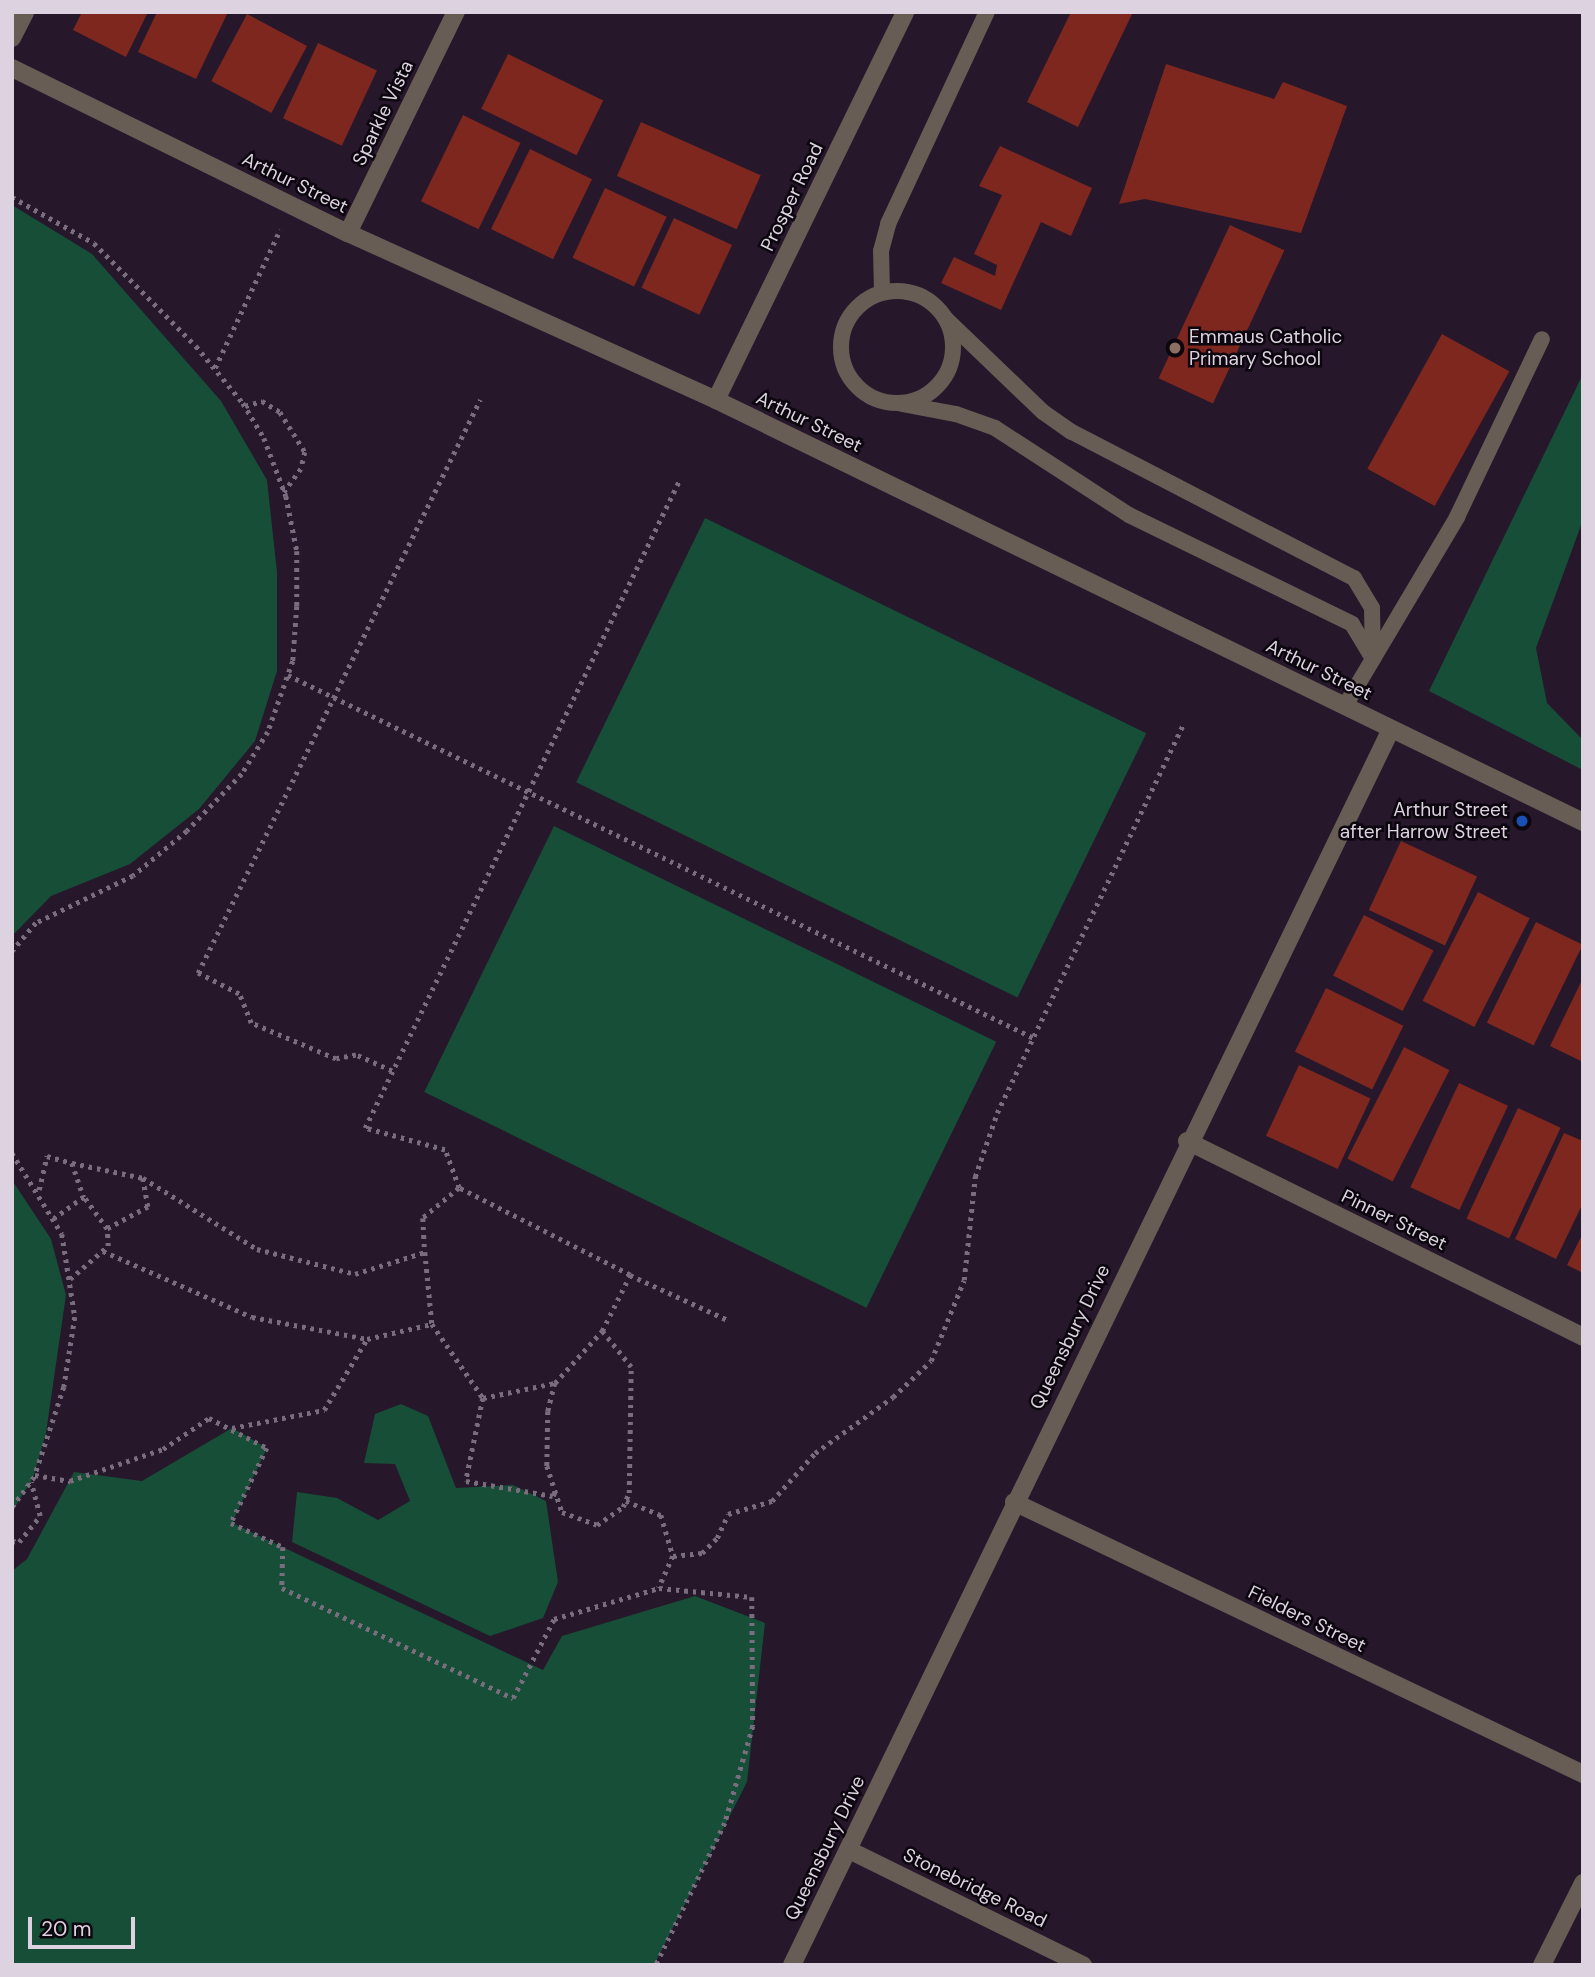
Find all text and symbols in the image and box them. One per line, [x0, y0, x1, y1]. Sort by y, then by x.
street label: Sparkle Vista [348, 57, 418, 169]
street label: Prosper Road [756, 139, 828, 255]
street label: Arthur Street [238, 148, 352, 218]
place label: Emmaus Catholic Primary School [1189, 326, 1342, 370]
marker: Emmaus Catholic Primary School [1167, 340, 1183, 356]
street label: Arthur Street [752, 387, 866, 457]
street label: Arthur Street [1262, 635, 1376, 705]
place label: Arthur Street after Harrow Street [1340, 799, 1508, 843]
marker: Arthur Street after Harrow Street [1514, 813, 1530, 829]
street label: Pinner Street [1338, 1185, 1450, 1255]
street label: Queensbury Drive [1025, 1261, 1115, 1413]
street label: Fielders Street [1245, 1581, 1369, 1657]
street label: Queensbury Drive [780, 1772, 870, 1924]
street label: Stonebridge Road [900, 1843, 1050, 1933]
scale bar [32, 1904, 138, 1948]
text: 20 m [41, 1915, 92, 1943]

